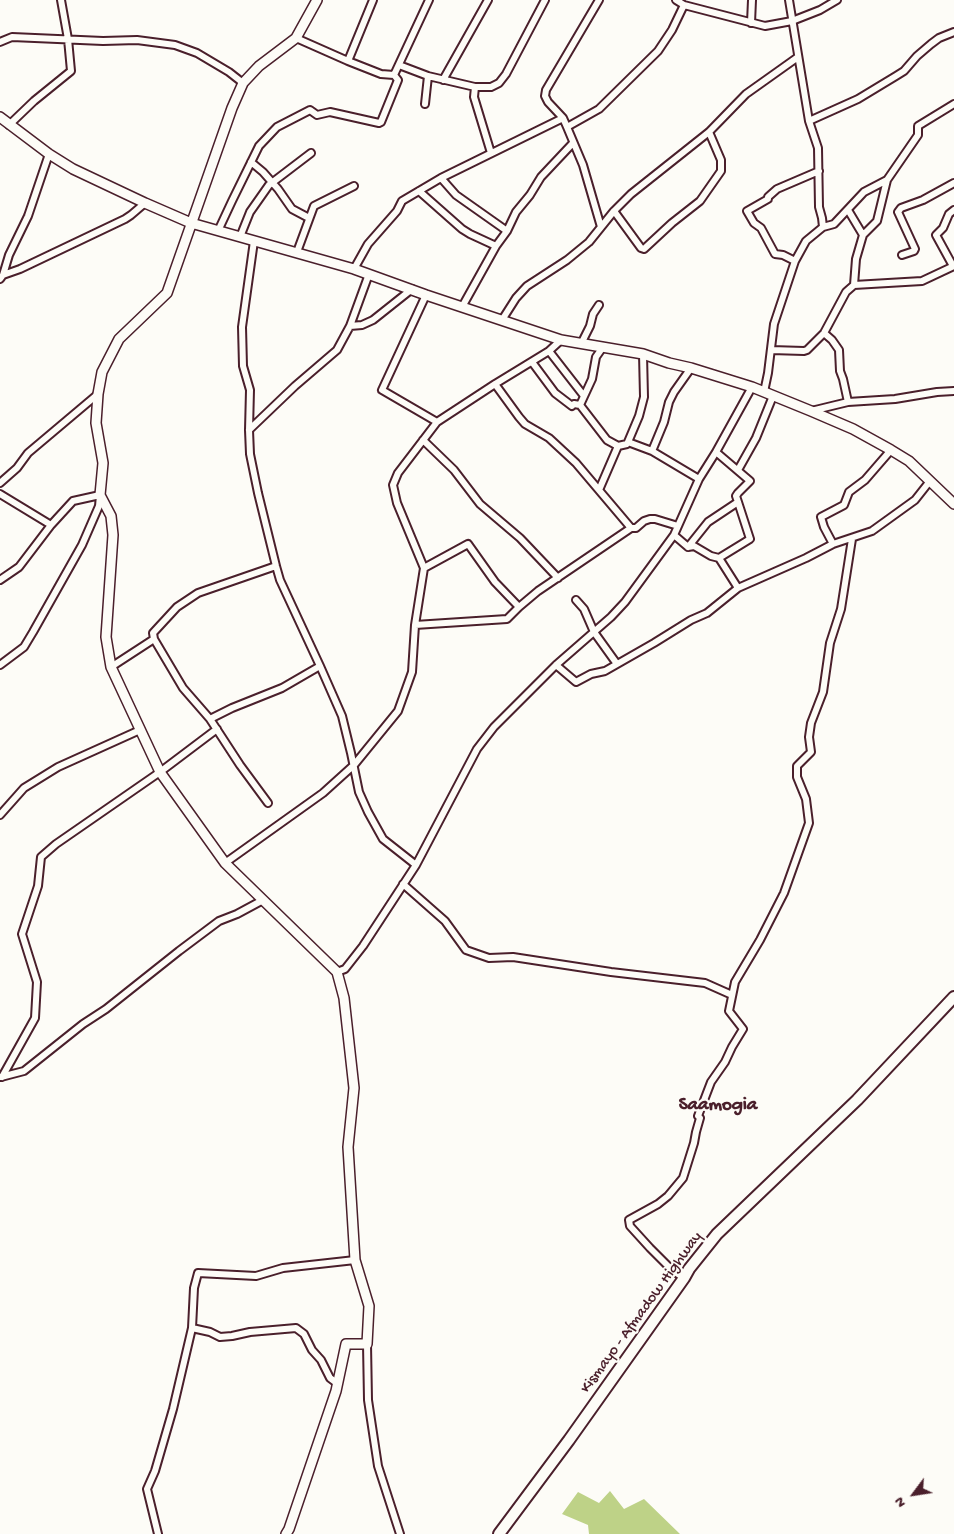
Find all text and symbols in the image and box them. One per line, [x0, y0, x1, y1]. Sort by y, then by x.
district label: Saamogia [679, 1095, 757, 1117]
street label: Kismayo - Afmadow Highway [577, 1228, 707, 1398]
north arrow [889, 1469, 939, 1519]
text: N [891, 1494, 910, 1510]

